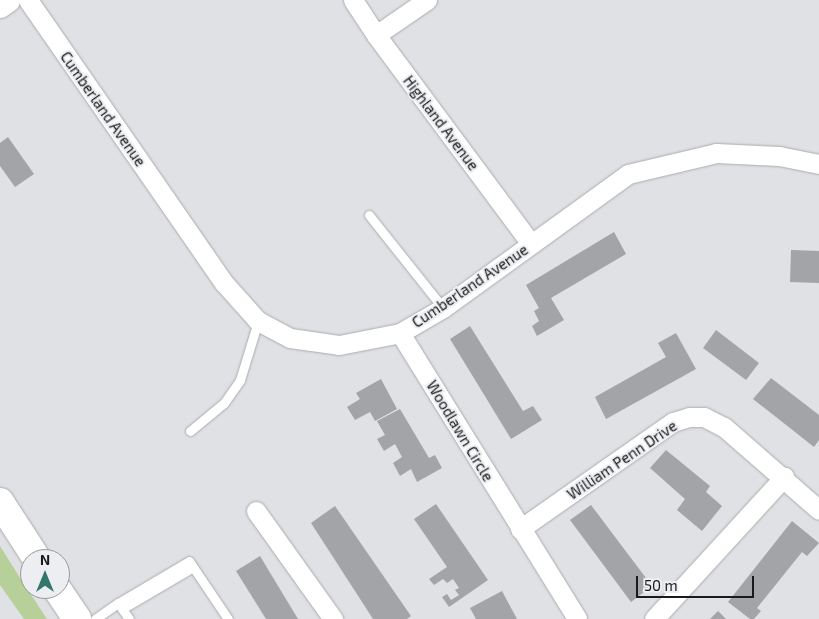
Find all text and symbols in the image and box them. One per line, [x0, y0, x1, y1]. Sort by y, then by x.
street label: Cumberland Avenue [56, 48, 150, 170]
street label: Highland Avenue [399, 72, 483, 174]
street label: Cumberland Avenue [408, 240, 532, 332]
street label: Woodlawn Circle [423, 377, 497, 485]
street label: William Penn Drive [564, 417, 680, 503]
north arrow [20, 549, 70, 599]
text: N [40, 551, 50, 568]
scale bar [639, 566, 756, 598]
text: 50 m [644, 576, 678, 594]

